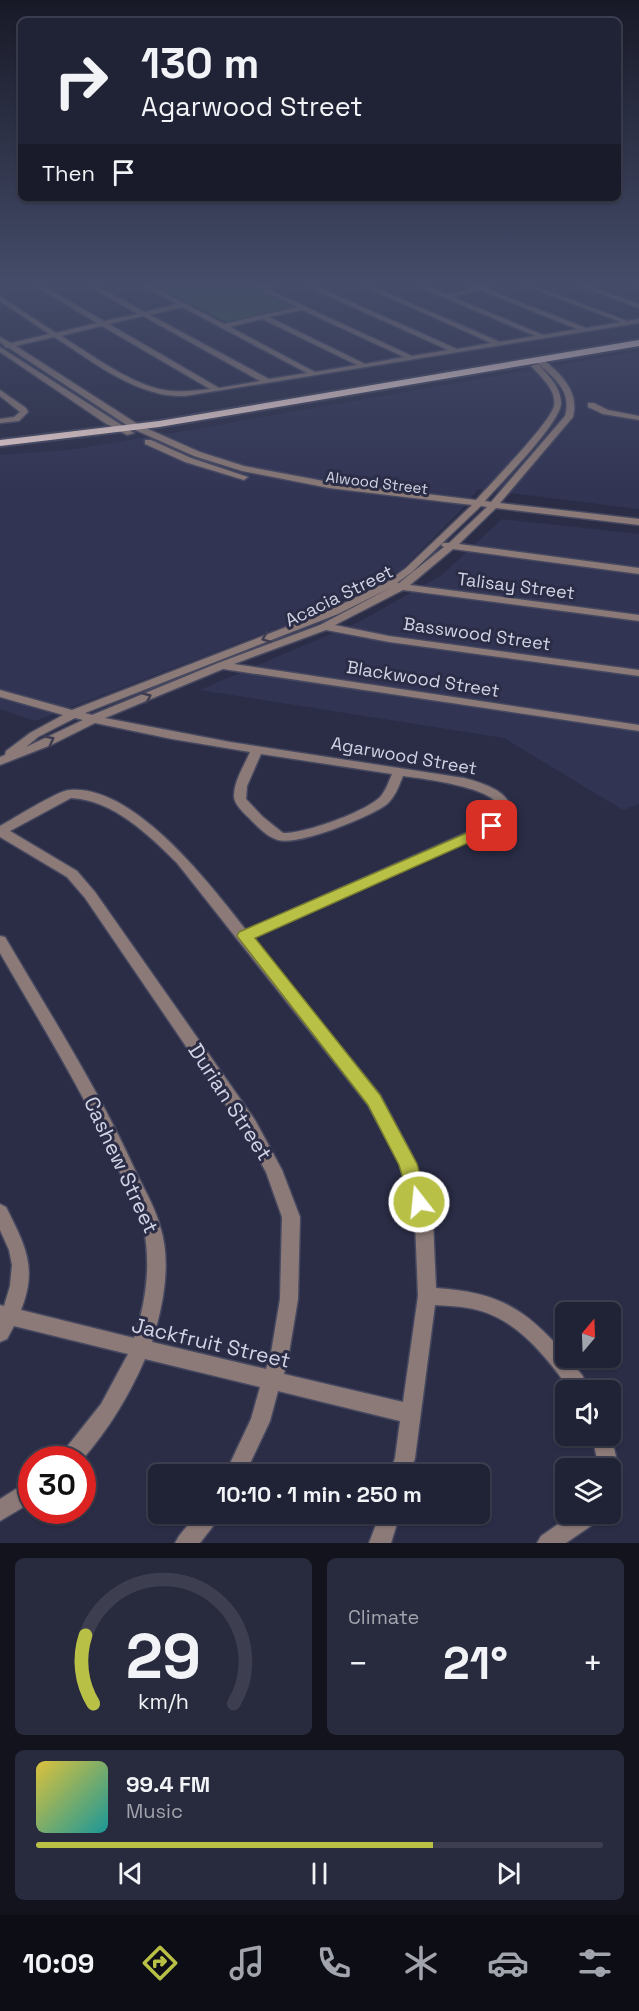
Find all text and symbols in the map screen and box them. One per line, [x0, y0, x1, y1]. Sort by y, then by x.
text: 130 m [141, 37, 259, 90]
icon: right [42, 42, 120, 120]
text: Agarwood Street [141, 89, 363, 124]
icon: arrive [107, 156, 140, 189]
text: Then [42, 159, 95, 187]
street label: Alwood Street [325, 467, 429, 498]
street label: Acacia Street [281, 559, 397, 632]
street label: Talisay Street [456, 567, 576, 604]
street label: Basswood Street [402, 612, 552, 655]
one-way arrow [261, 631, 272, 643]
street label: Blackwood Street [345, 655, 501, 702]
one-way arrow [141, 692, 152, 704]
street label: Agarwood Street [329, 731, 479, 780]
one-way arrow [44, 736, 55, 748]
pin [466, 800, 517, 851]
icon: arrive [475, 809, 508, 842]
street label: Durian Street [183, 1038, 278, 1165]
street label: Cashew Street [78, 1092, 165, 1238]
position arrow [387, 1170, 451, 1234]
north arrow [555, 1302, 621, 1368]
map controls [555, 1302, 621, 1524]
street label: Jackfruit Street [129, 1311, 293, 1374]
button: sound [555, 1380, 621, 1446]
speed limit sign: 30 [18, 1446, 96, 1524]
button: layers [555, 1458, 621, 1524]
text: 10:10 · 1 min · 250 m [216, 1480, 422, 1508]
text: Climate [348, 1604, 419, 1630]
text: 29 [126, 1617, 201, 1696]
text: 21° [443, 1635, 508, 1692]
text: − [348, 1643, 368, 1685]
text: + [583, 1643, 603, 1685]
text: km/h [138, 1688, 189, 1715]
text: 99.4 FM [126, 1770, 210, 1798]
text: Music [126, 1798, 183, 1824]
icon: previous [114, 1857, 147, 1890]
icon: pause [303, 1857, 336, 1890]
icon: next [492, 1857, 525, 1890]
icon: directions [139, 1942, 181, 1984]
icon: music [226, 1942, 268, 1984]
icon: phone [313, 1942, 355, 1984]
icon: climate [400, 1942, 442, 1984]
icon: car [487, 1942, 529, 1984]
icon: filters [574, 1942, 616, 1984]
text: 10:09 [23, 1946, 94, 1981]

